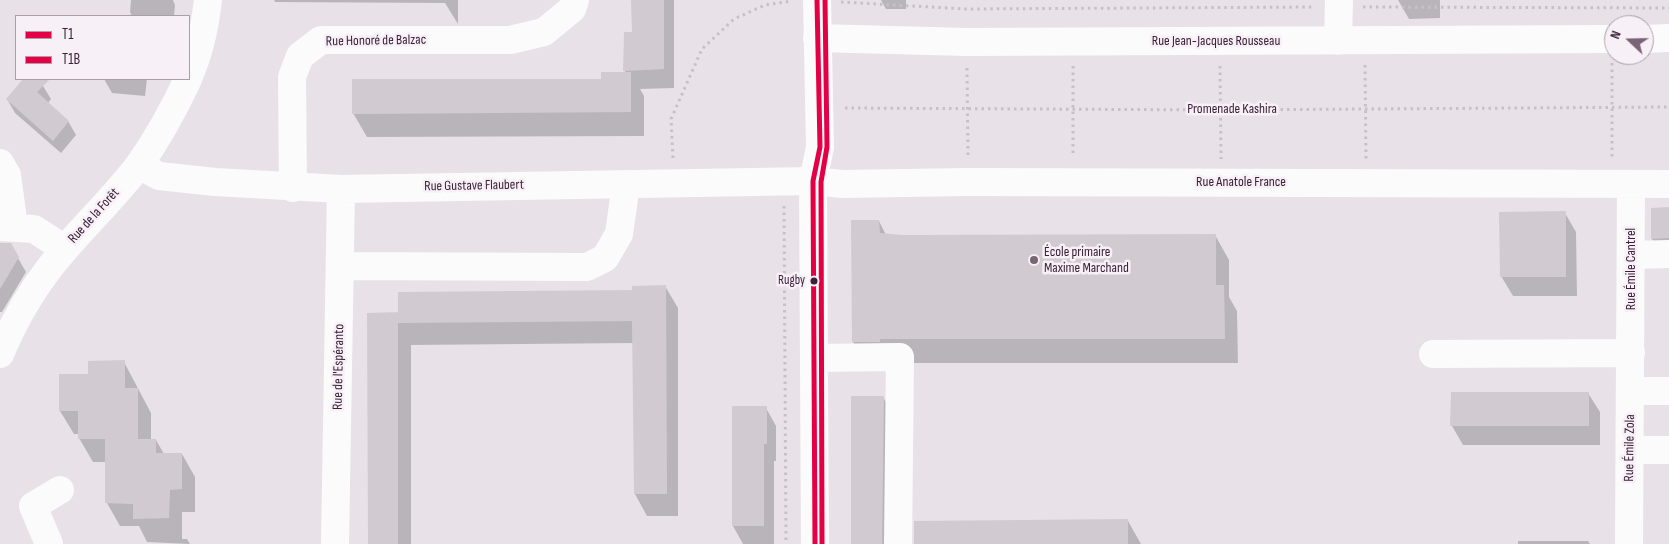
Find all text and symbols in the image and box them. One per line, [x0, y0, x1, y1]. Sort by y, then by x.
legend [15, 15, 190, 80]
north arrow [1604, 15, 1654, 65]
text: T1 [62, 25, 73, 44]
text: N [1606, 28, 1625, 41]
street label: Rue Honoré de Balzac [326, 32, 426, 50]
street label: Rue Jean-Jacques Rousseau [1152, 33, 1280, 49]
text: T1B [62, 50, 80, 69]
street label: Promenade Kashira [1187, 101, 1277, 117]
street label: Rue Anatole France [1196, 174, 1286, 190]
street label: Rue Gustave Flaubert [424, 177, 524, 195]
street label: Rue de la Forêt [65, 185, 123, 247]
street label: Rue Émile Cantrel [1623, 228, 1639, 310]
place label: École primaire Maxime Marchand [1044, 244, 1129, 276]
marker: École primaire Maxime Marchand [1028, 254, 1040, 266]
place label: Rugby [778, 273, 805, 289]
marker: Rugby [809, 276, 819, 286]
street label: Rue de l'Espéranto [330, 324, 348, 410]
street label: Rue Émile Zola [1621, 414, 1639, 482]

